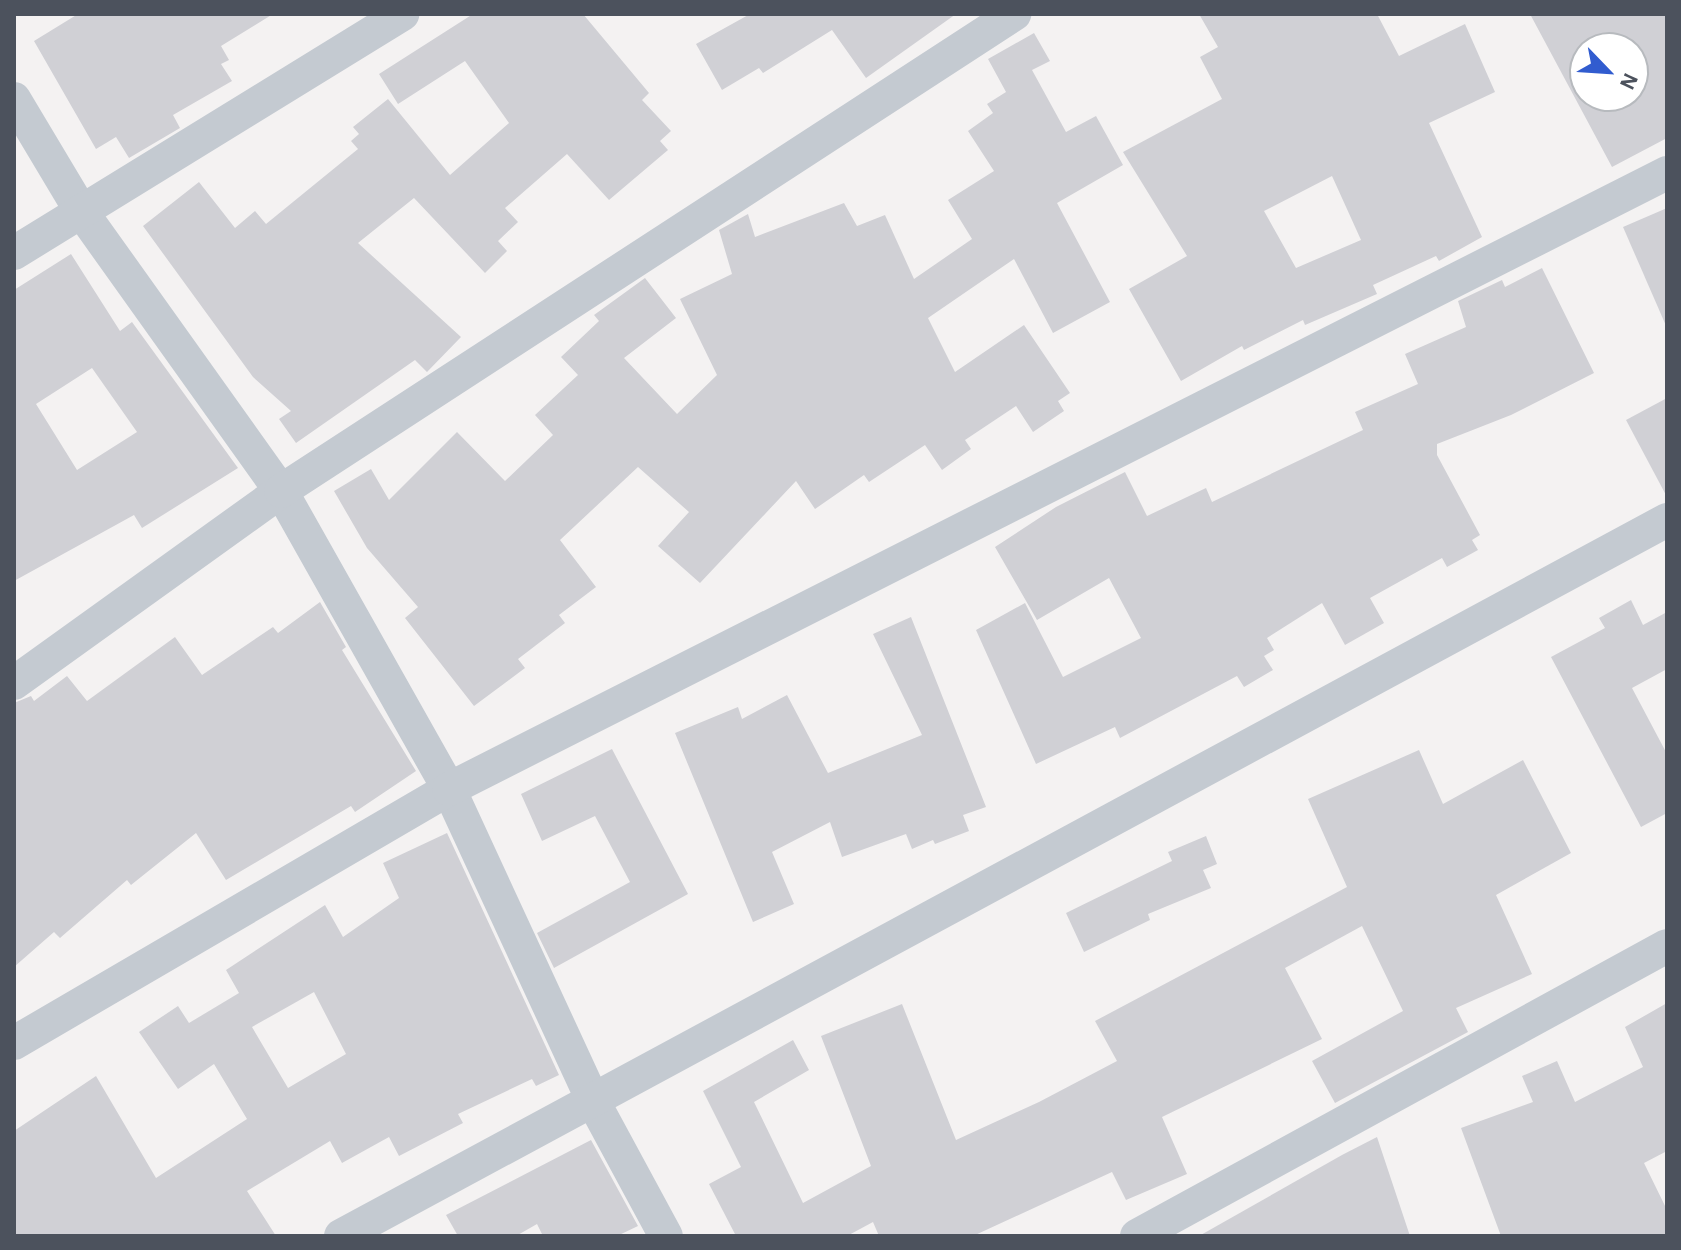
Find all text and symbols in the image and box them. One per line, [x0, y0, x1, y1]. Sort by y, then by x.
north arrow [1569, 32, 1649, 112]
text: N [1616, 70, 1642, 93]

